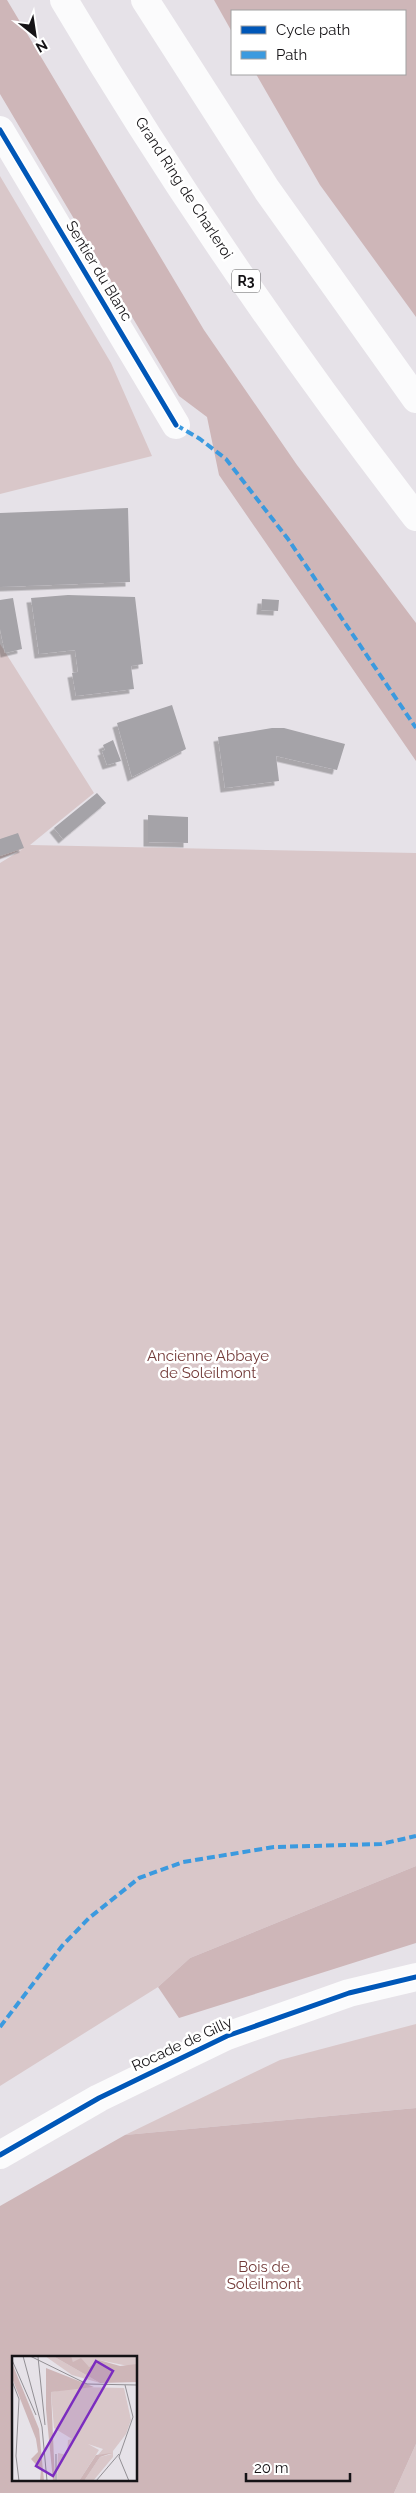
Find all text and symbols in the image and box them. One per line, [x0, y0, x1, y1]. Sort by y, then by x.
north arrow [10, 10, 60, 60]
legend [231, 10, 406, 75]
text: Cycle path [276, 21, 350, 39]
text: N [33, 37, 50, 56]
text: Path [276, 46, 307, 64]
street label: Grand Ring de Charleroi [131, 114, 237, 262]
street label: Sentier du Blanc [62, 218, 136, 324]
road number: R3 [232, 270, 260, 292]
park label: Ancienne Abbaye de Soleilmont [147, 1347, 269, 1382]
street label: Rocade de Gilly [129, 2013, 235, 2075]
park label: Bois de Soleilmont [227, 2258, 301, 2293]
inset map [12, 2356, 138, 2480]
scale bar [246, 2450, 350, 2482]
text: 20 m [254, 2459, 289, 2477]

